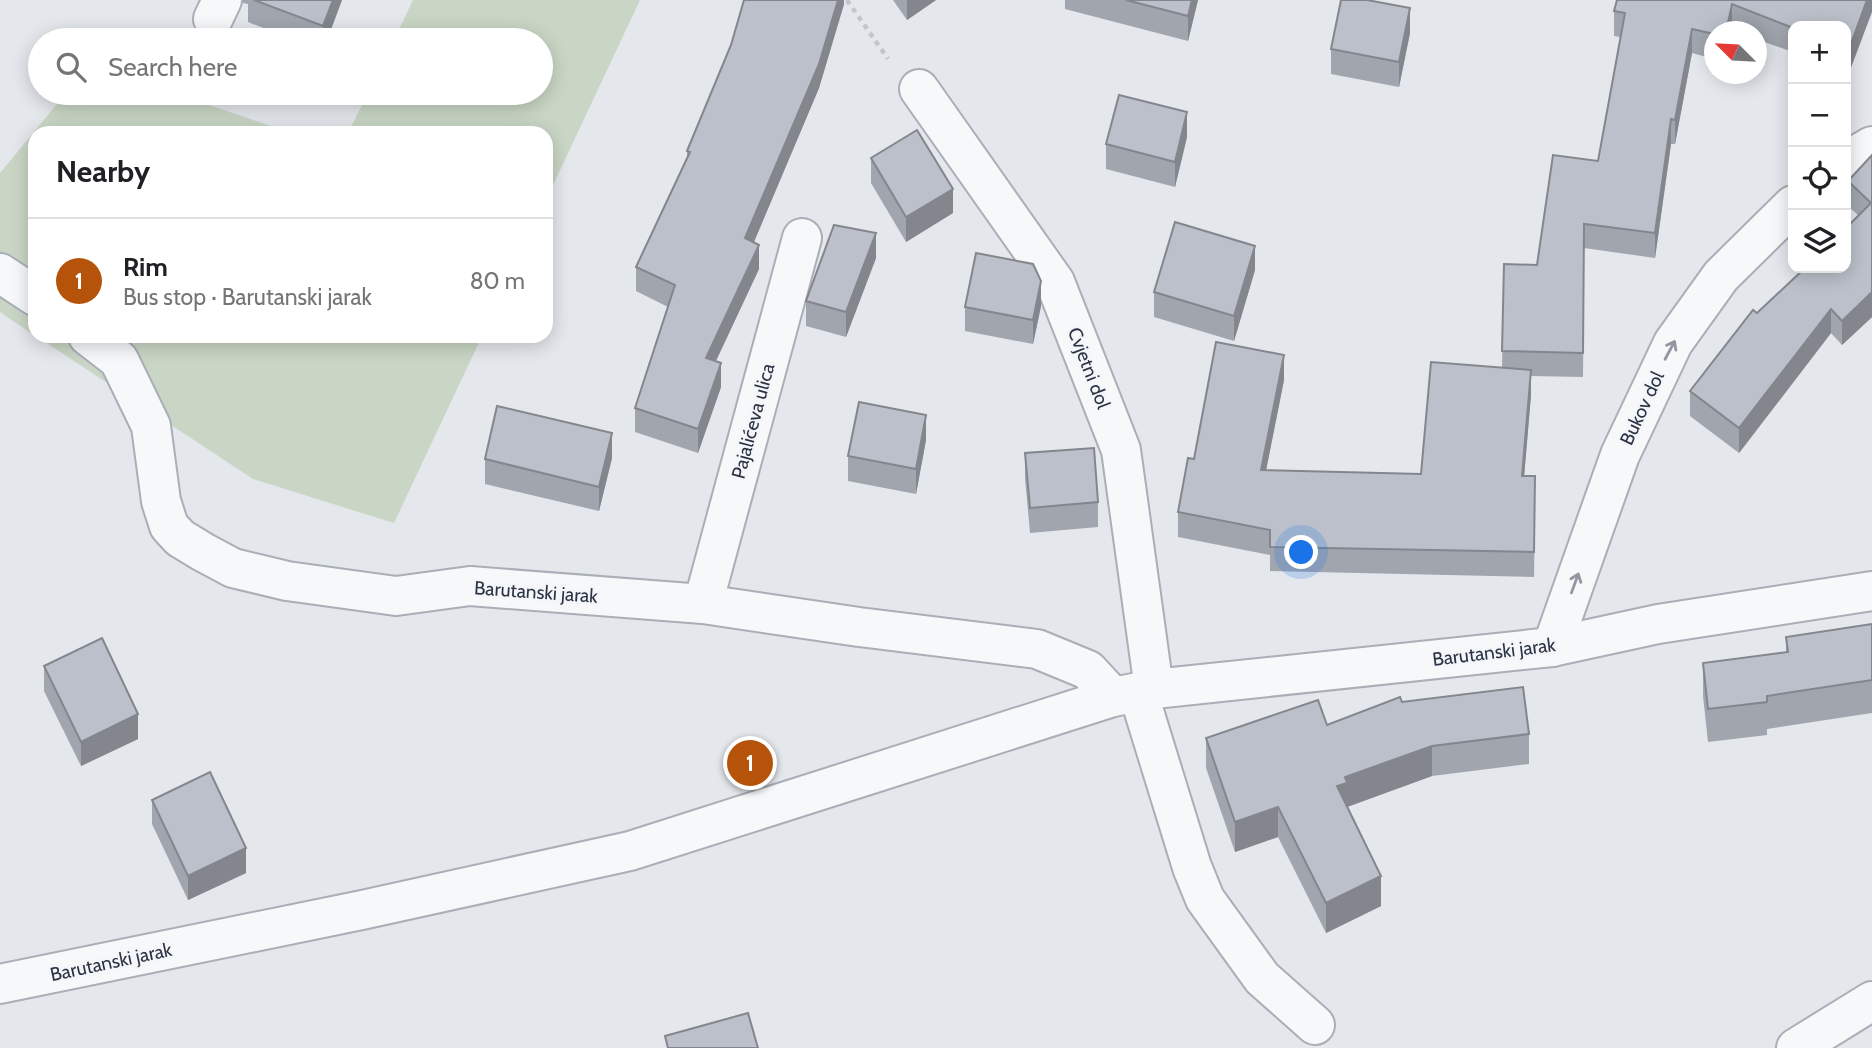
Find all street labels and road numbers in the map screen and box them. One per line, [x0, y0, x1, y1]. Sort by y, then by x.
street label: Cvjetni dol [1063, 324, 1115, 413]
street label: Pajalićeva ulica [727, 361, 779, 481]
street label: Bukov dol [1615, 367, 1669, 449]
street label: Barutanski jarak [473, 576, 599, 608]
street label: Barutanski jarak [1431, 633, 1557, 671]
street label: Barutanski jarak [48, 938, 174, 986]

